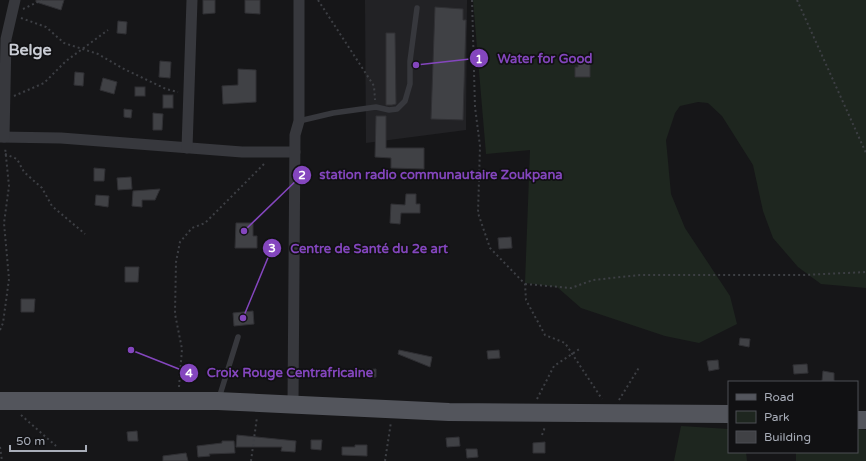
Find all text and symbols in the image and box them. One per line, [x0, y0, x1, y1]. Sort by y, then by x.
district label: Belge [8, 40, 52, 60]
callout: Water for Good [469, 46, 600, 71]
text: Water for Good [497, 51, 593, 67]
text: 1 [475, 52, 483, 66]
callout: station radio communautaire Zoukpana [292, 162, 571, 187]
text: station radio communautaire Zoukpana [319, 167, 563, 183]
text: 2 [298, 168, 306, 182]
callout: Centre de Santé du 2e art [262, 236, 455, 261]
text: 3 [268, 241, 276, 255]
text: Centre de Santé du 2e art [290, 241, 448, 257]
callout: Croix Rouge Centrafricaine [179, 360, 381, 385]
text: Croix Rouge Centrafricaine [207, 365, 374, 381]
text: 4 [185, 366, 193, 380]
legend [728, 381, 858, 453]
text: Road [764, 390, 794, 404]
text: Park [764, 410, 790, 424]
scale bar [10, 427, 86, 453]
text: Building [764, 430, 811, 444]
text: 50 m [16, 434, 45, 448]

